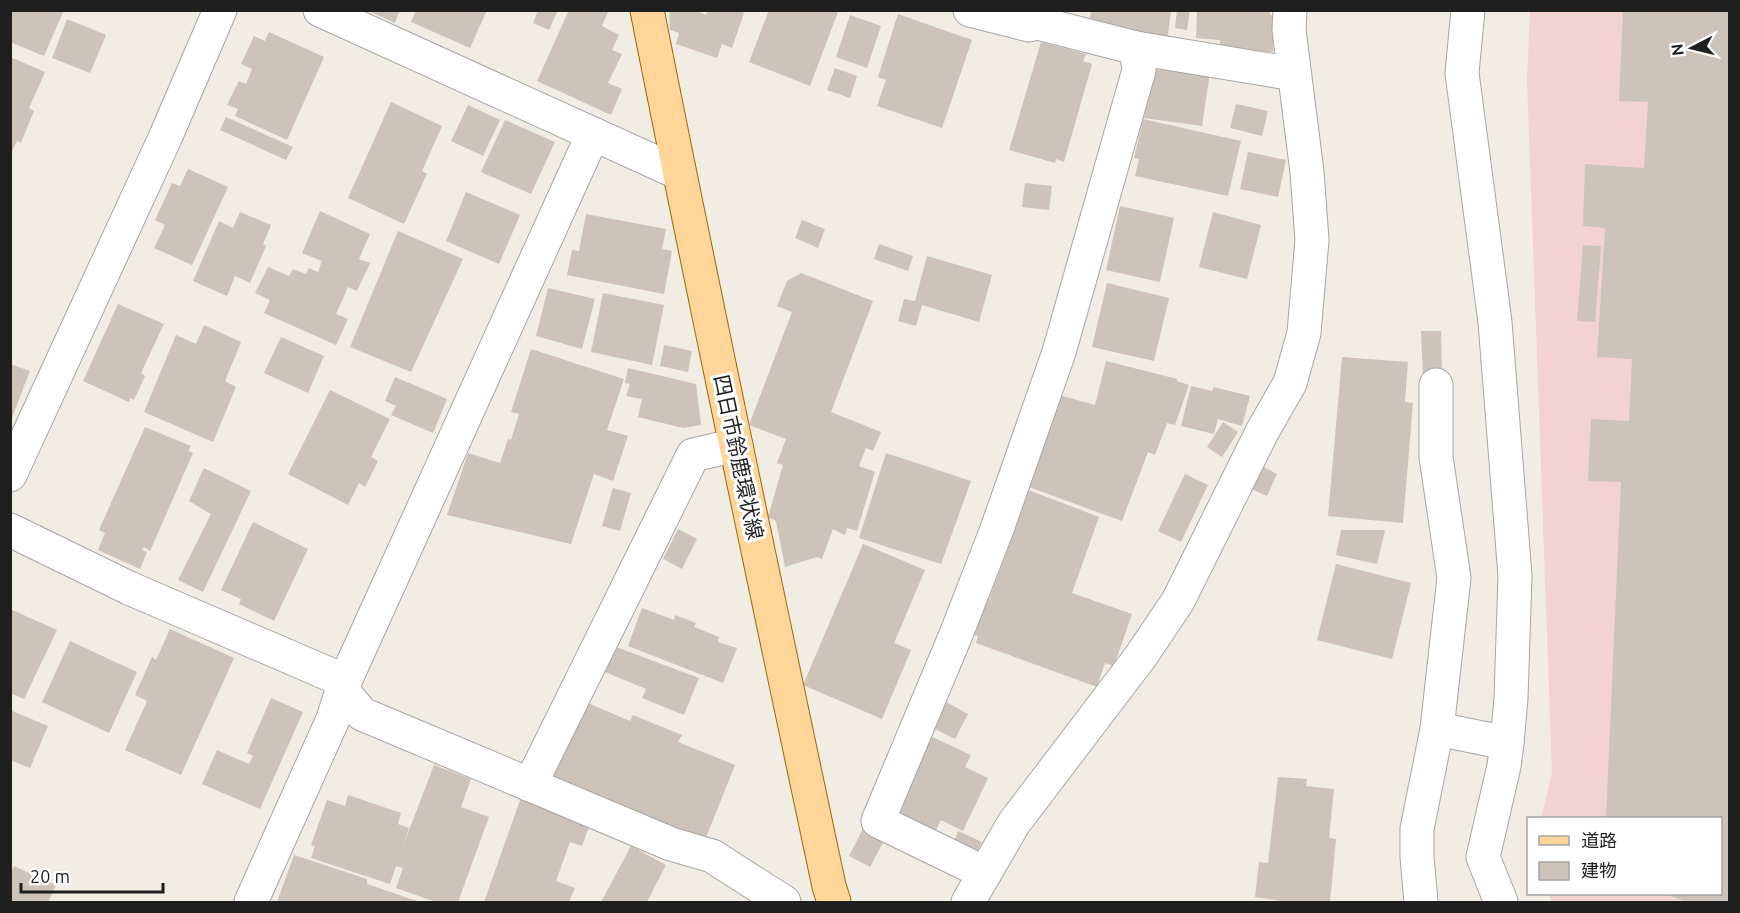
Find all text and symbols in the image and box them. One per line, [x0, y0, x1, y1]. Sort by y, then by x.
north arrow [1662, 18, 1722, 78]
text: N [1667, 43, 1687, 57]
street label: 四日市鈴鹿環状線 [710, 372, 768, 542]
legend [1527, 817, 1722, 895]
text: 道路 [1581, 830, 1617, 850]
scale bar [21, 856, 164, 894]
text: 建物 [1581, 860, 1617, 880]
text: 20 m [30, 866, 70, 886]

